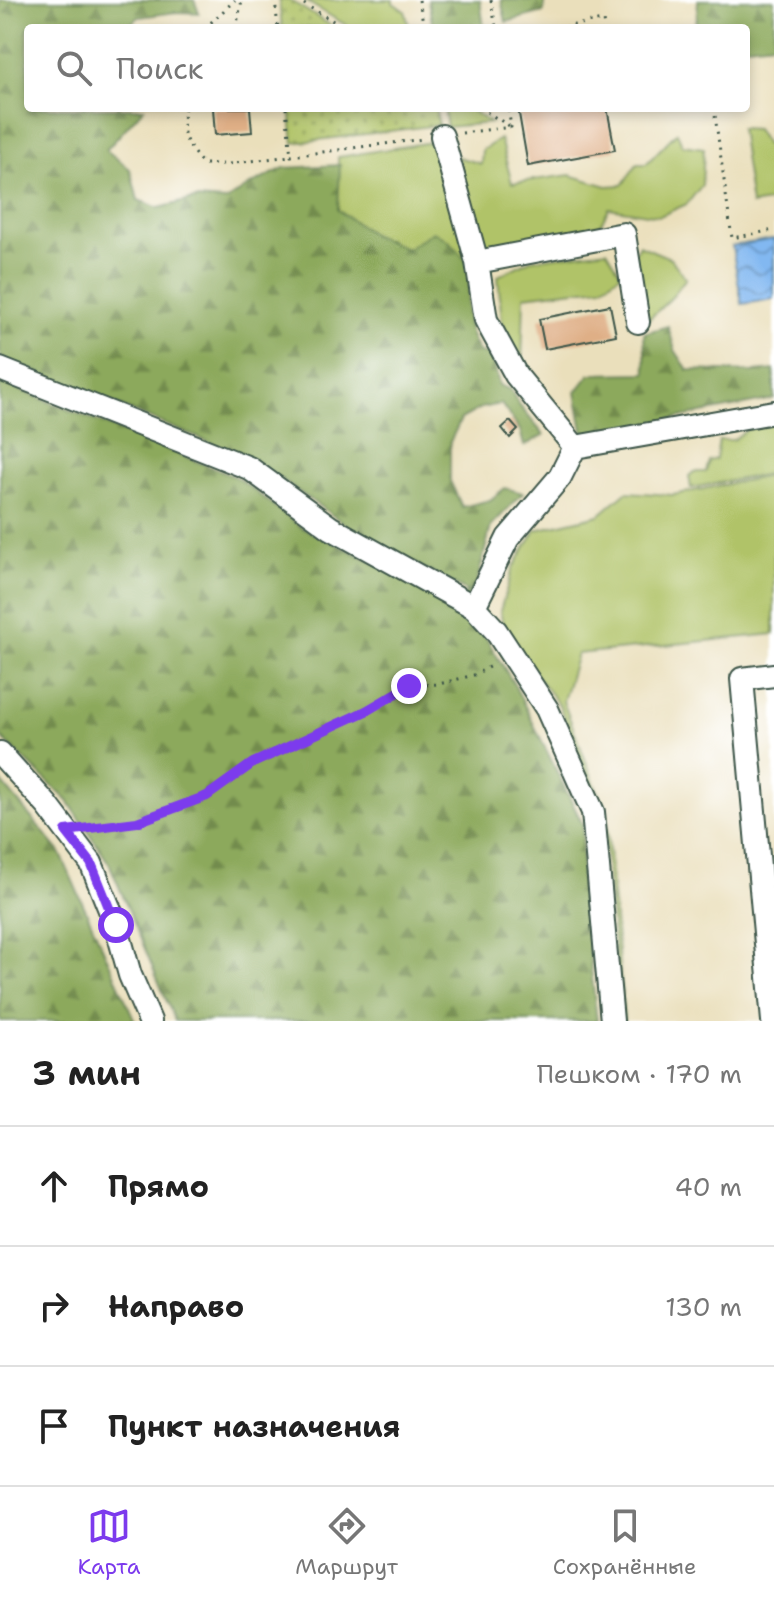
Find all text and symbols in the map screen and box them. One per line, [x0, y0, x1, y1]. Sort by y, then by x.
search box [24, 24, 750, 112]
icon: search [52, 46, 96, 90]
text: Поиск [116, 48, 204, 89]
route end [391, 668, 427, 704]
route start [98, 907, 134, 943]
text: 3 мин [32, 1050, 141, 1096]
text: Пешком · 170 m [537, 1056, 742, 1091]
icon: ahead [32, 1164, 76, 1208]
text: Прямо [108, 1166, 209, 1207]
text: 40 m [675, 1169, 742, 1204]
icon: right [32, 1284, 76, 1328]
text: Направо [108, 1286, 244, 1327]
text: 130 m [665, 1289, 742, 1324]
icon: arrive [32, 1404, 76, 1448]
text: Пункт назначения [108, 1406, 400, 1447]
tab: Карта [77, 1504, 140, 1581]
tab: Маршрут [295, 1504, 398, 1581]
tab: Сохранённые [553, 1504, 697, 1581]

